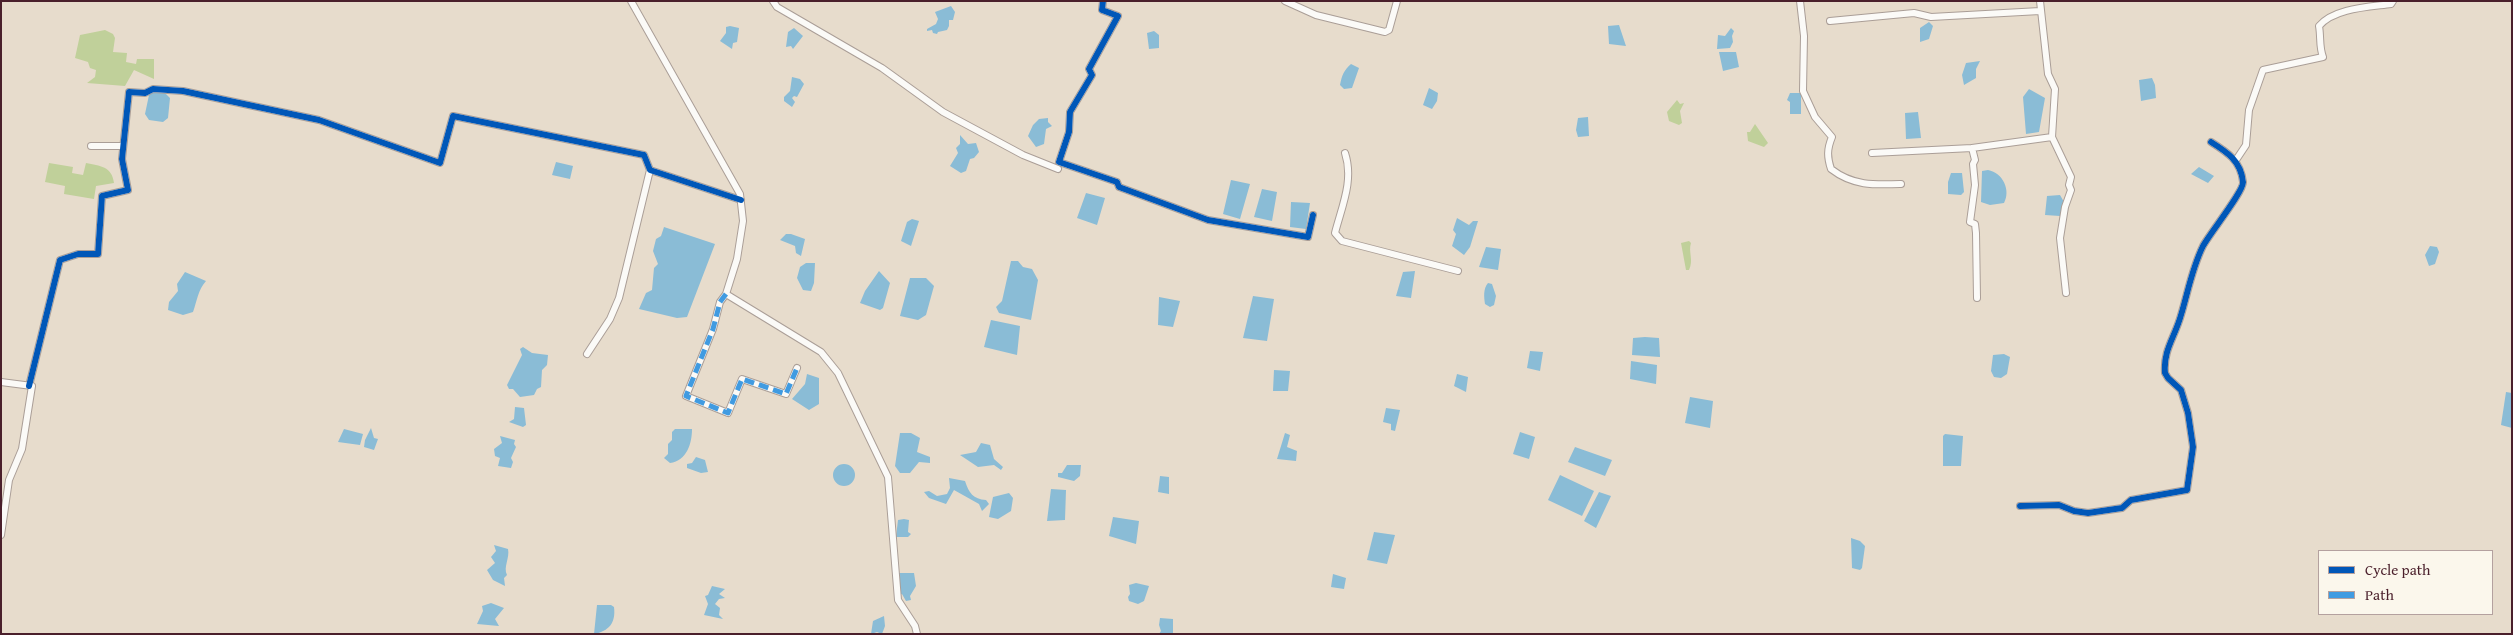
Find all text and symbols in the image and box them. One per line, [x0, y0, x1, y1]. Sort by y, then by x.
legend [2318, 550, 2493, 615]
text: Cycle path [2365, 559, 2431, 580]
text: Path [2365, 584, 2394, 605]

